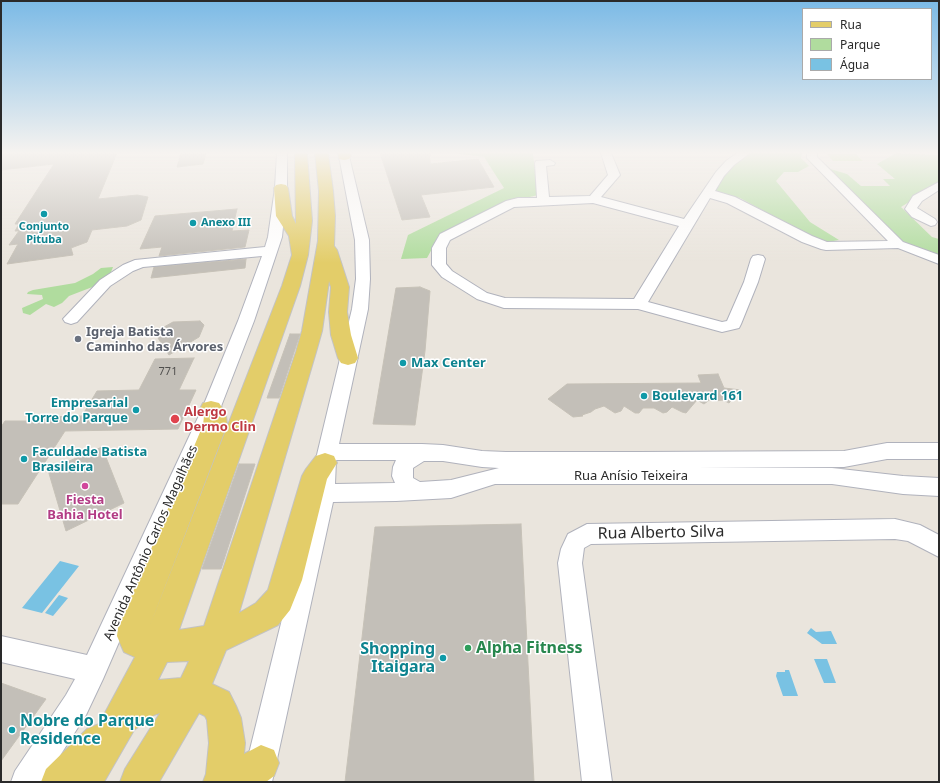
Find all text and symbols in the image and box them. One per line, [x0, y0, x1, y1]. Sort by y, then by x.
legend [802, 8, 932, 80]
text: Rua [840, 16, 862, 33]
text: Parque [840, 36, 880, 53]
text: Água [840, 56, 869, 73]
marker: Conjunto Pituba [39, 209, 49, 219]
place label: Anexo III [201, 216, 251, 230]
marker: Anexo III [188, 218, 198, 228]
place label: Conjunto Pituba [19, 220, 69, 246]
place label: Igreja Batista Caminho das Árvores [86, 324, 223, 355]
marker: Igreja Batista Caminho das Árvores [73, 334, 83, 344]
place label: Max Center [411, 355, 486, 371]
marker: Max Center [398, 358, 408, 368]
house number: 771 [159, 365, 177, 379]
place label: Boulevard 161 [652, 388, 743, 404]
marker: Boulevard 161 [639, 391, 649, 401]
place label: Empresarial Torre do Parque [25, 395, 128, 426]
place label: Alergo Dermo Clin [184, 404, 256, 435]
marker: Empresarial Torre do Parque [131, 405, 141, 415]
marker: Alergo Dermo Clin [169, 413, 181, 425]
street label: Avenida Antônio Carlos Magalhães [101, 443, 201, 643]
place label: Faculdade Batista Brasileira [32, 444, 147, 475]
marker: Faculdade Batista Brasileira [19, 454, 29, 464]
street label: Rua Anísio Teixeira [574, 468, 688, 484]
marker: Fiesta Bahia Hotel [80, 481, 90, 491]
place label: Fiesta Bahia Hotel [47, 492, 123, 523]
street label: Rua Alberto Silva [598, 522, 724, 544]
place label: Alpha Fitness [476, 638, 583, 658]
place label: Shopping Itaigara [360, 639, 435, 677]
marker: Alpha Fitness [463, 643, 473, 653]
marker: Shopping Itaigara [438, 653, 448, 663]
place label: Nobre do Parque Residence [20, 711, 154, 749]
marker: Nobre do Parque Residence [7, 725, 17, 735]

